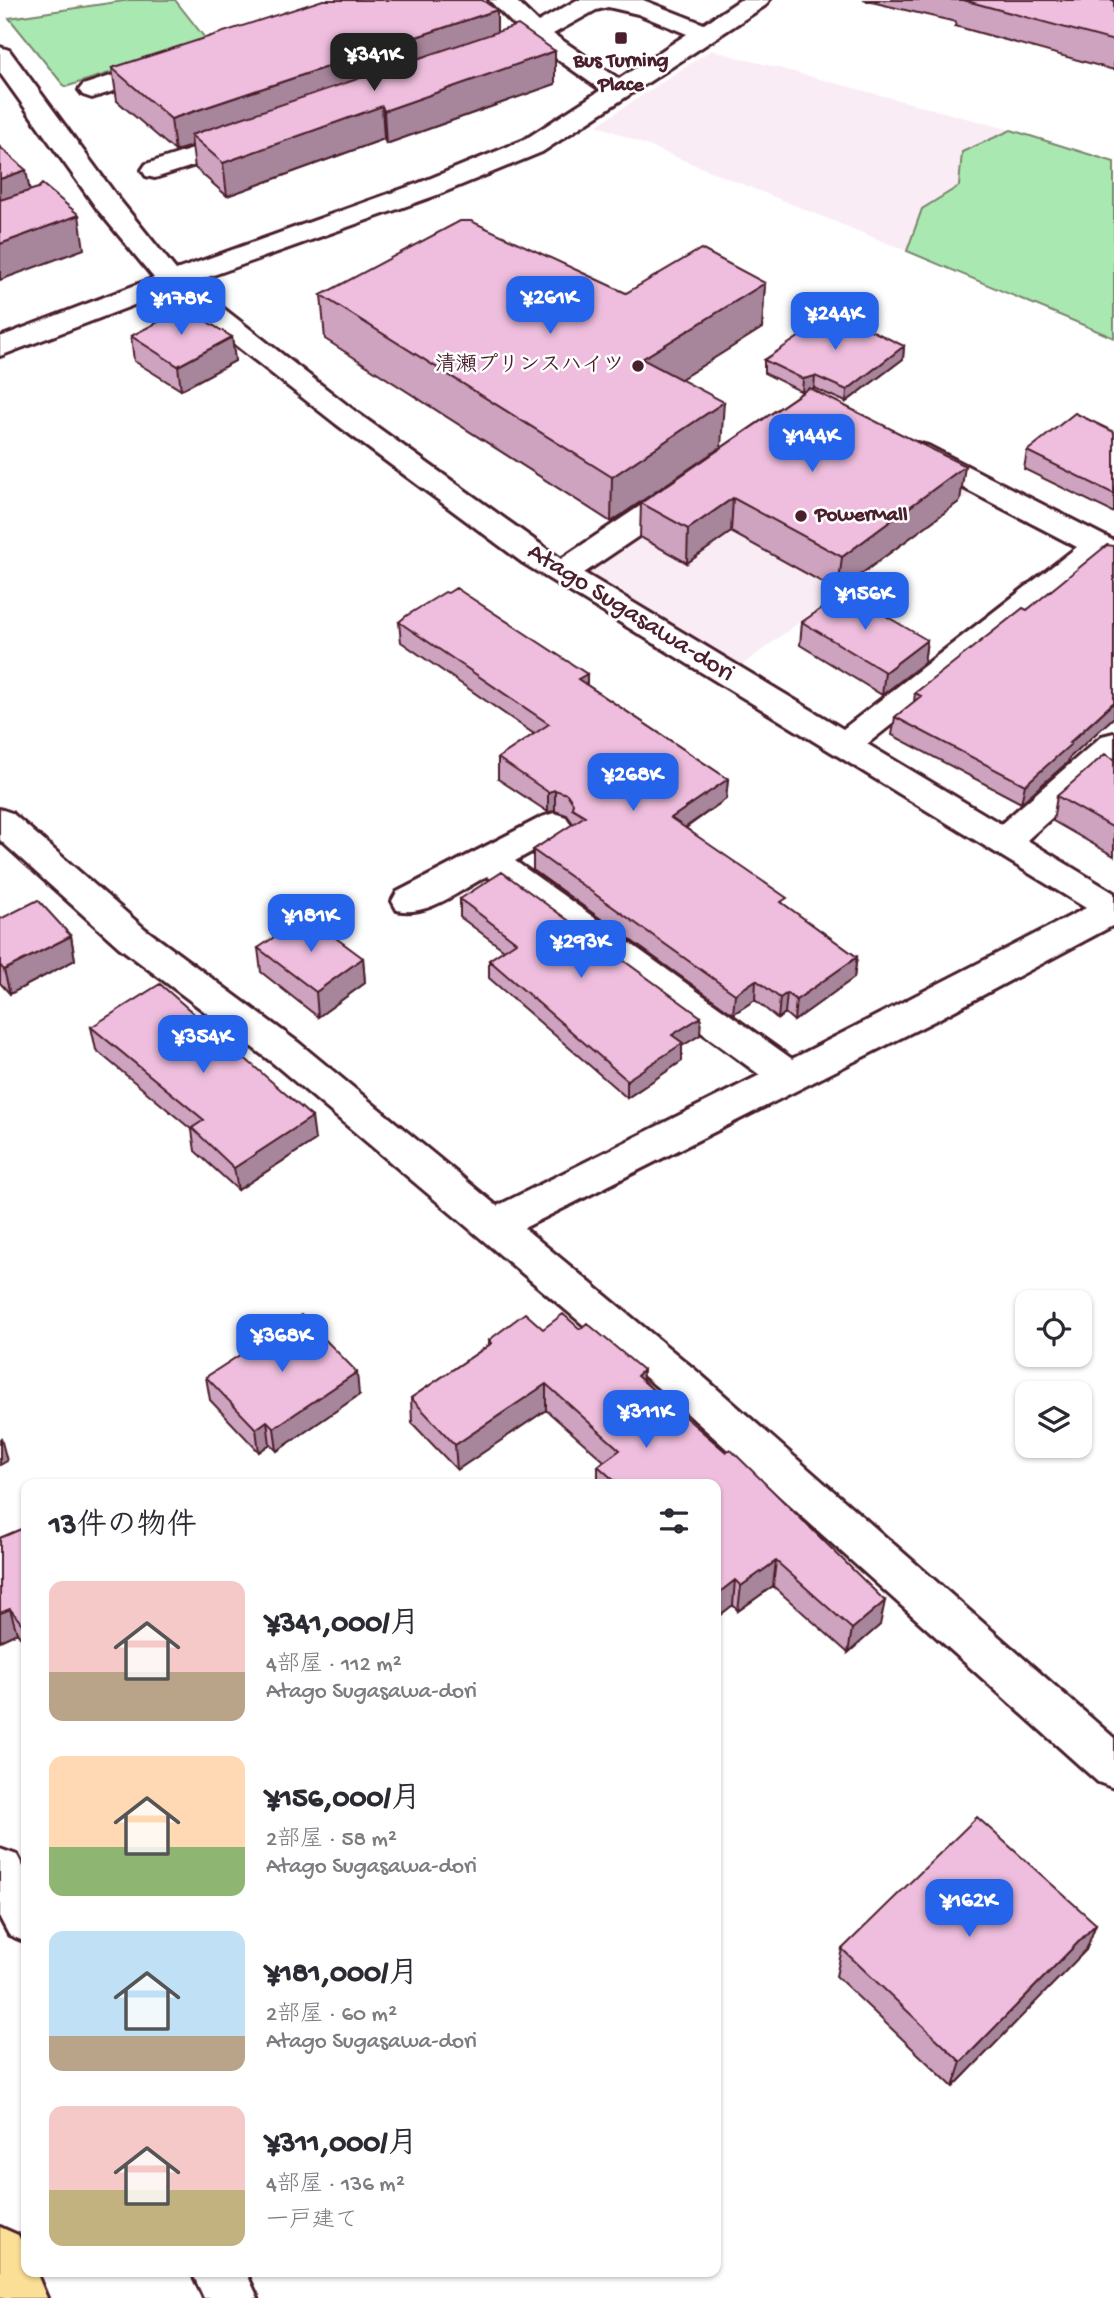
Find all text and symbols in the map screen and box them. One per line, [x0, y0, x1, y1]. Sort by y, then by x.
marker: Bus Turning Place [613, 30, 629, 46]
pin: ¥341K [325, 34, 423, 93]
text: ¥341K [346, 42, 402, 69]
place label: Bus Turning Place [572, 50, 669, 99]
pin: ¥261K [501, 276, 599, 336]
pin: ¥178K [132, 278, 230, 337]
text: ¥261K [522, 285, 578, 312]
text: ¥178K [152, 286, 210, 313]
pin: ¥244K [786, 292, 884, 352]
text: ¥244K [807, 301, 863, 328]
place label: 清瀬プリンスハイツ [435, 352, 624, 379]
marker: 清瀬プリンスハイツ [630, 358, 646, 374]
pin: ¥144K [763, 414, 861, 474]
text: ¥144K [785, 423, 839, 450]
place label: PowerMall [814, 504, 908, 529]
marker: PowerMall [793, 508, 809, 524]
street label: Atago Sugasawa-dori [521, 538, 739, 690]
pin: ¥156K [816, 572, 914, 632]
text: ¥156K [837, 581, 893, 608]
pin: ¥268K [584, 754, 682, 813]
text: ¥268K [604, 762, 662, 789]
pin: ¥181K [262, 894, 360, 954]
text: ¥181K [284, 903, 338, 930]
pin: ¥293K [532, 920, 630, 980]
text: ¥293K [552, 929, 610, 956]
pin: ¥354K [154, 1016, 252, 1075]
text: ¥354K [174, 1024, 232, 1051]
map controls [1015, 1290, 1092, 1458]
button: locate [1015, 1290, 1092, 1367]
pin: ¥368K [233, 1314, 331, 1374]
text: ¥368K [252, 1323, 312, 1350]
button: layers [1015, 1381, 1092, 1458]
pin: ¥311K [597, 1390, 695, 1450]
text: ¥311K [619, 1399, 673, 1426]
icon: filters [655, 1502, 693, 1540]
text: 13件の物件 [49, 1510, 197, 1545]
text: ¥341,000/月 [266, 1608, 420, 1643]
icon: home [105, 1609, 189, 1693]
text: 4部屋 · 112 m² [266, 1652, 402, 1679]
text: Atago Sugasawa-dori [266, 1679, 477, 1706]
text: ¥156,000/月 [266, 1783, 421, 1818]
icon: home [105, 1784, 189, 1868]
text: 2部屋 · 58 m² [266, 1827, 397, 1854]
text: Atago Sugasawa-dori [266, 1854, 477, 1881]
pin: ¥162K [920, 1880, 1018, 1939]
text: ¥162K [941, 1888, 997, 1915]
text: ¥181,000/月 [266, 1958, 418, 1993]
icon: home [105, 1959, 189, 2043]
text: 2部屋 · 60 m² [266, 2002, 397, 2029]
text: Atago Sugasawa-dori [266, 2029, 477, 2056]
text: ¥311,000/月 [266, 2128, 417, 2163]
icon: home [105, 2134, 189, 2218]
text: 4部屋 · 136 m² [266, 2172, 405, 2199]
text: 一戸建て [266, 2208, 358, 2235]

